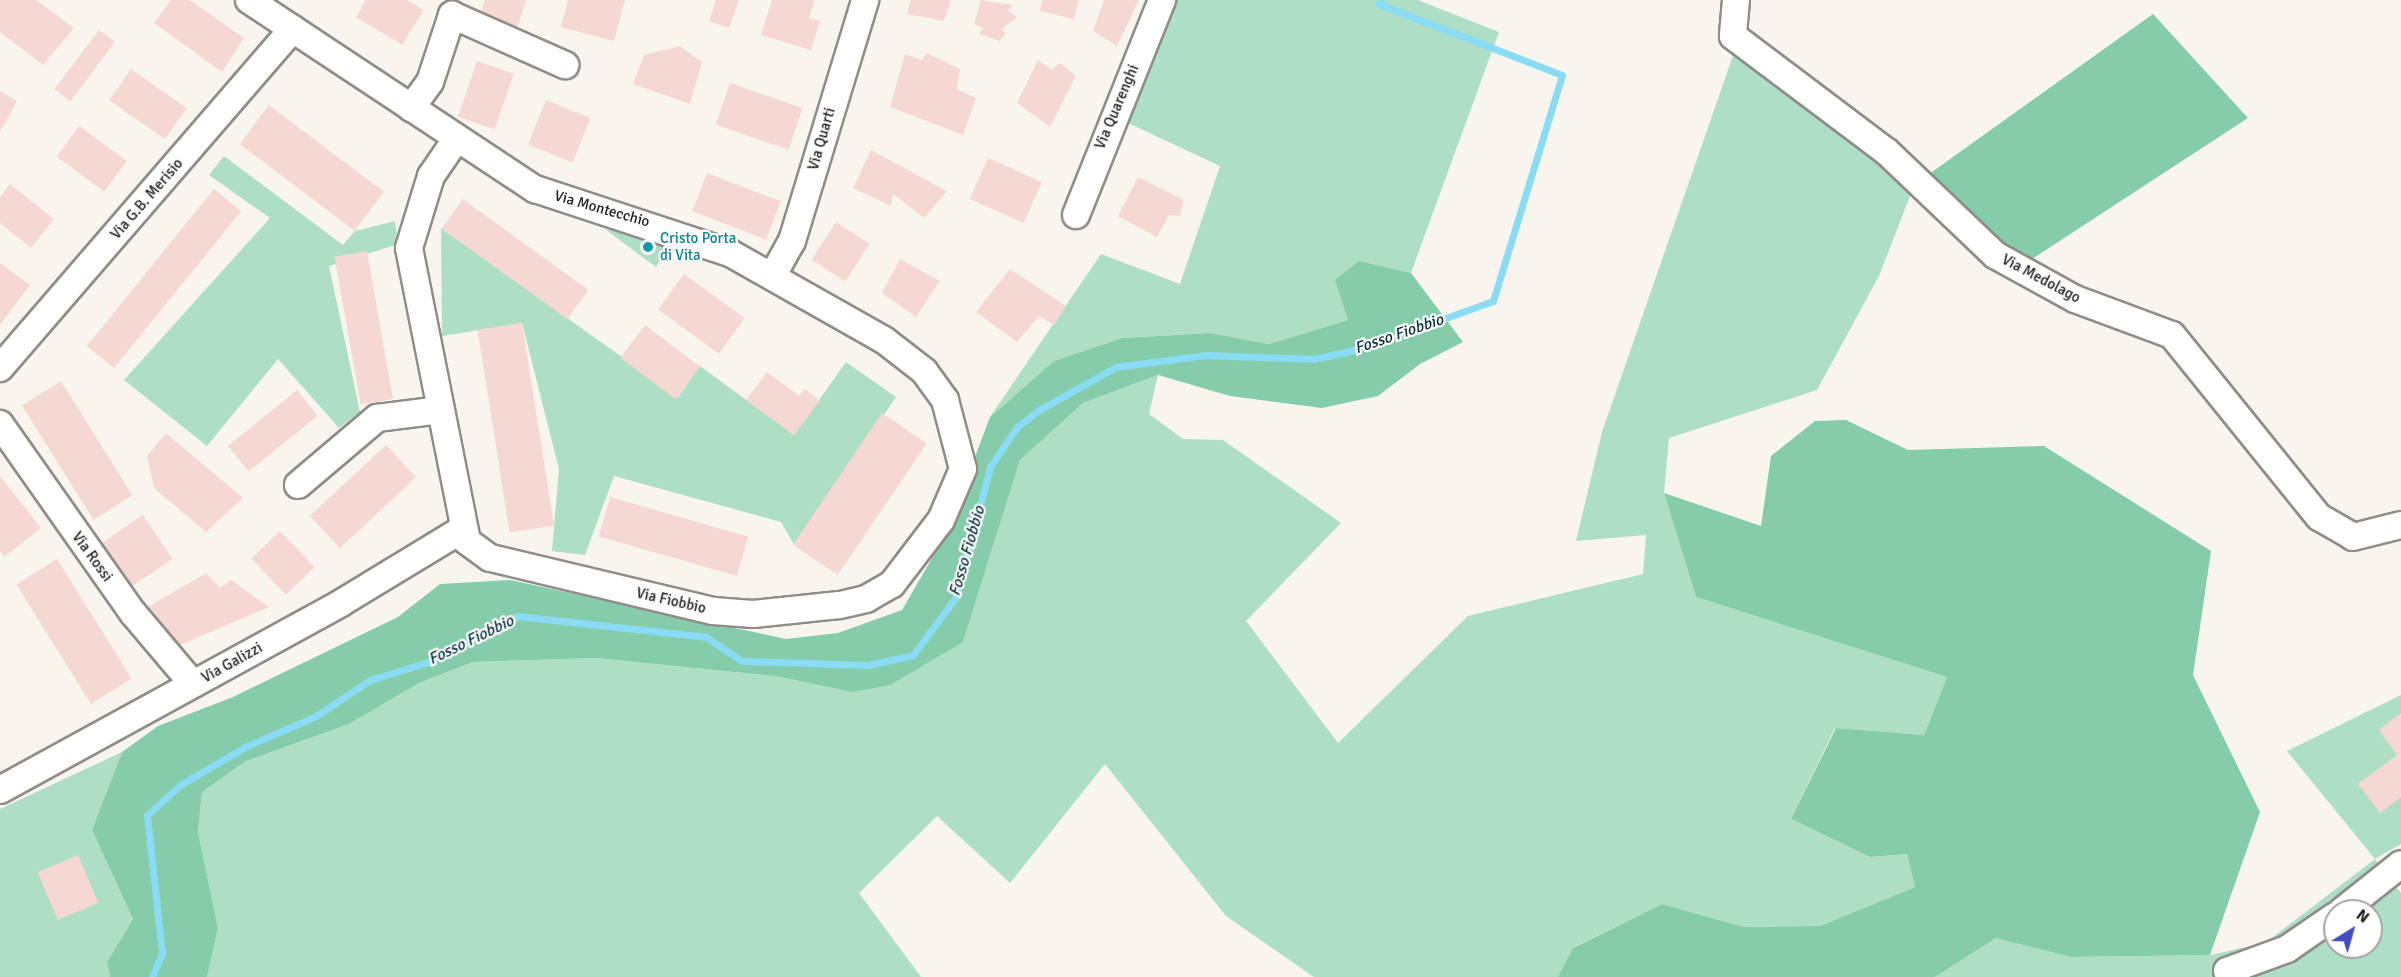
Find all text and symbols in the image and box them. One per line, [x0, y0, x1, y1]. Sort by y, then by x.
street label: Via Quarenghi [1091, 62, 1143, 152]
street label: Via Quarti [804, 106, 840, 172]
street label: Via G.B. Merisio [107, 155, 187, 243]
street label: Via Montecchio [552, 187, 652, 231]
place label: Cristo Porta di Vita [660, 229, 736, 264]
marker: Cristo Porta di Vita [641, 240, 655, 254]
street label: Via Medolago [1999, 251, 2083, 307]
water label: Fosso Fiobbio [1352, 310, 1446, 358]
water label: Fosso Fiobbio [945, 504, 989, 598]
street label: Via Rossi [68, 528, 116, 586]
street label: Via Fiobbio [634, 584, 708, 618]
water label: Fosso Fiobbio [425, 611, 517, 669]
street label: Via Galizzi [198, 639, 266, 687]
north arrow [2323, 899, 2383, 959]
text: N [2352, 905, 2373, 928]

